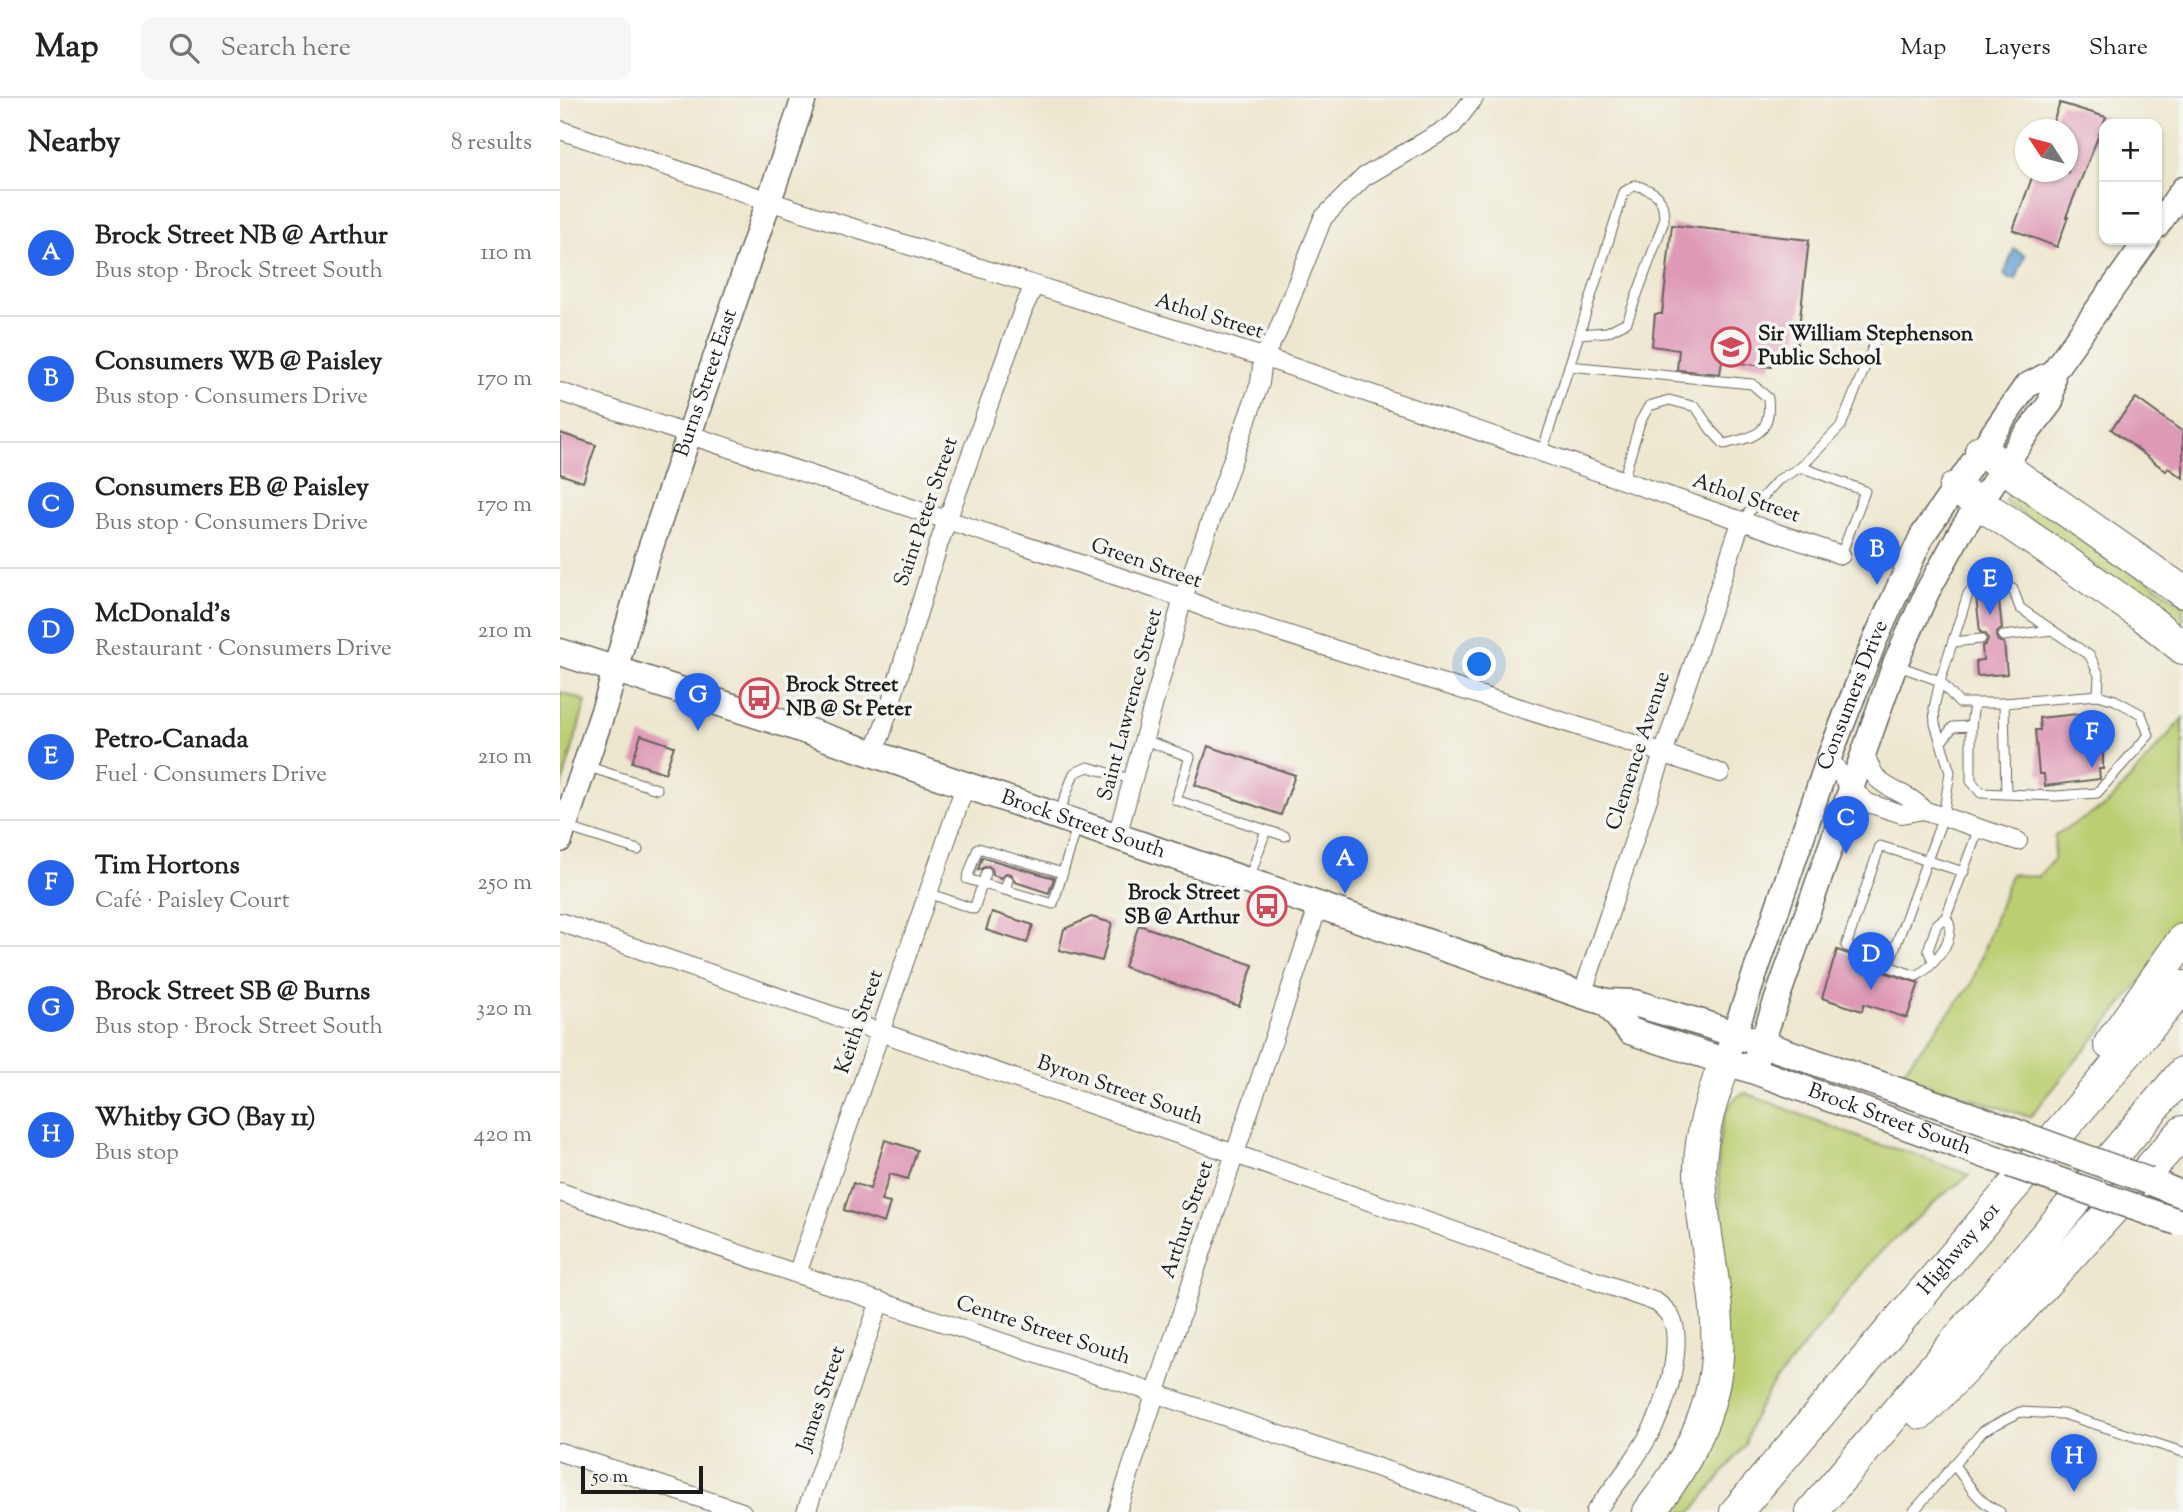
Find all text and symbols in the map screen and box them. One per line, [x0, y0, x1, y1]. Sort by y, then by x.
search box [141, 17, 631, 80]
text: Map [35, 24, 99, 72]
icon: search [165, 29, 203, 67]
text: Search here [221, 30, 351, 67]
text: Map [1900, 31, 1946, 65]
text: Layers [1984, 31, 2051, 65]
text: Share [2089, 31, 2148, 65]
north arrow [2015, 119, 2078, 182]
map controls [2099, 119, 2162, 245]
button: + [2099, 119, 2162, 182]
text: Nearby [28, 122, 120, 165]
text: 8 results [451, 127, 532, 160]
button: − [2099, 182, 2162, 245]
text: Brock Street NB @ Arthur [95, 218, 388, 255]
text: A [42, 237, 60, 270]
text: 110 m [481, 237, 532, 270]
text: Bus stop · Brock Street South [95, 255, 383, 288]
street label: Athol Street [1151, 286, 1267, 348]
street label: Burns Street East [667, 305, 746, 461]
place label: Sir William Stephenson Public School [1758, 320, 1974, 374]
school or university icon: Sir William Stephenson Public School [1710, 326, 1752, 368]
text: Consumers WB @ Paisley [95, 344, 382, 381]
text: B [44, 363, 58, 396]
text: 170 m [477, 363, 532, 396]
text: Bus stop · Consumers Drive [95, 381, 368, 414]
street label: Saint Peter Street [887, 433, 967, 591]
street label: Athol Street [1688, 467, 1804, 531]
text: Consumers EB @ Paisley [95, 470, 369, 507]
text: C [42, 489, 60, 522]
text: 170 m [477, 489, 532, 522]
text: Bus stop · Consumers Drive [95, 507, 368, 540]
pin: B [1854, 527, 1900, 585]
street label: Green Street [1086, 531, 1206, 597]
pin: E [1967, 557, 2013, 615]
text: McDonald's [95, 596, 230, 633]
street label: Saint Lawrence Street [1091, 606, 1171, 804]
text: D [42, 615, 60, 648]
text: 210 m [478, 615, 532, 648]
street label: Consumers Drive [1811, 616, 1897, 774]
text: Restaurant · Consumers Drive [95, 633, 392, 666]
your location [1462, 647, 1496, 681]
street label: Clemence Avenue [1599, 668, 1679, 834]
place label: Brock Street NB @ St Peter [786, 671, 912, 725]
pin: G [675, 673, 721, 731]
bus stop icon: Brock Street NB @ St Peter [738, 677, 780, 719]
pin: F [2069, 710, 2115, 768]
text: Petro-Canada [95, 722, 248, 759]
text: E [44, 741, 58, 774]
text: 210 m [478, 741, 532, 774]
text: Fuel · Consumers Drive [95, 759, 327, 792]
street label: Brock Street South [997, 783, 1169, 867]
pin: C [1823, 796, 1869, 854]
pin: A [1322, 836, 1368, 894]
text: Tim Hortons [95, 848, 240, 885]
text: F [45, 867, 57, 900]
text: 250 m [477, 867, 532, 900]
place label: Brock Street SB @ Arthur [1124, 879, 1241, 933]
text: Café · Paisley Court [95, 885, 290, 918]
bus stop icon: Brock Street SB @ Arthur [1246, 885, 1288, 927]
pin: D [1848, 932, 1894, 990]
street label: Keith Street [828, 966, 892, 1078]
text: Brock Street SB @ Burns [95, 974, 370, 1011]
text: G [42, 993, 60, 1026]
text: 320 m [476, 993, 532, 1026]
text: Bus stop · Brock Street South [95, 1011, 383, 1044]
street label: Byron Street South [1033, 1048, 1207, 1134]
street label: Brock Street South [1803, 1076, 1976, 1164]
text: Whitby GO (Bay 11) [95, 1100, 316, 1137]
text: H [42, 1119, 60, 1152]
text: 420 m [474, 1119, 532, 1152]
text: Bus stop [95, 1137, 179, 1170]
street label: Arthur Street [1154, 1157, 1222, 1283]
street label: Highway 401 [1911, 1196, 2008, 1302]
street label: Centre Street South [952, 1289, 1134, 1373]
street label: James Street [790, 1342, 854, 1457]
pin: H [2051, 1434, 2097, 1492]
scale bar [581, 1463, 704, 1495]
text: 50 m [592, 1464, 628, 1491]

